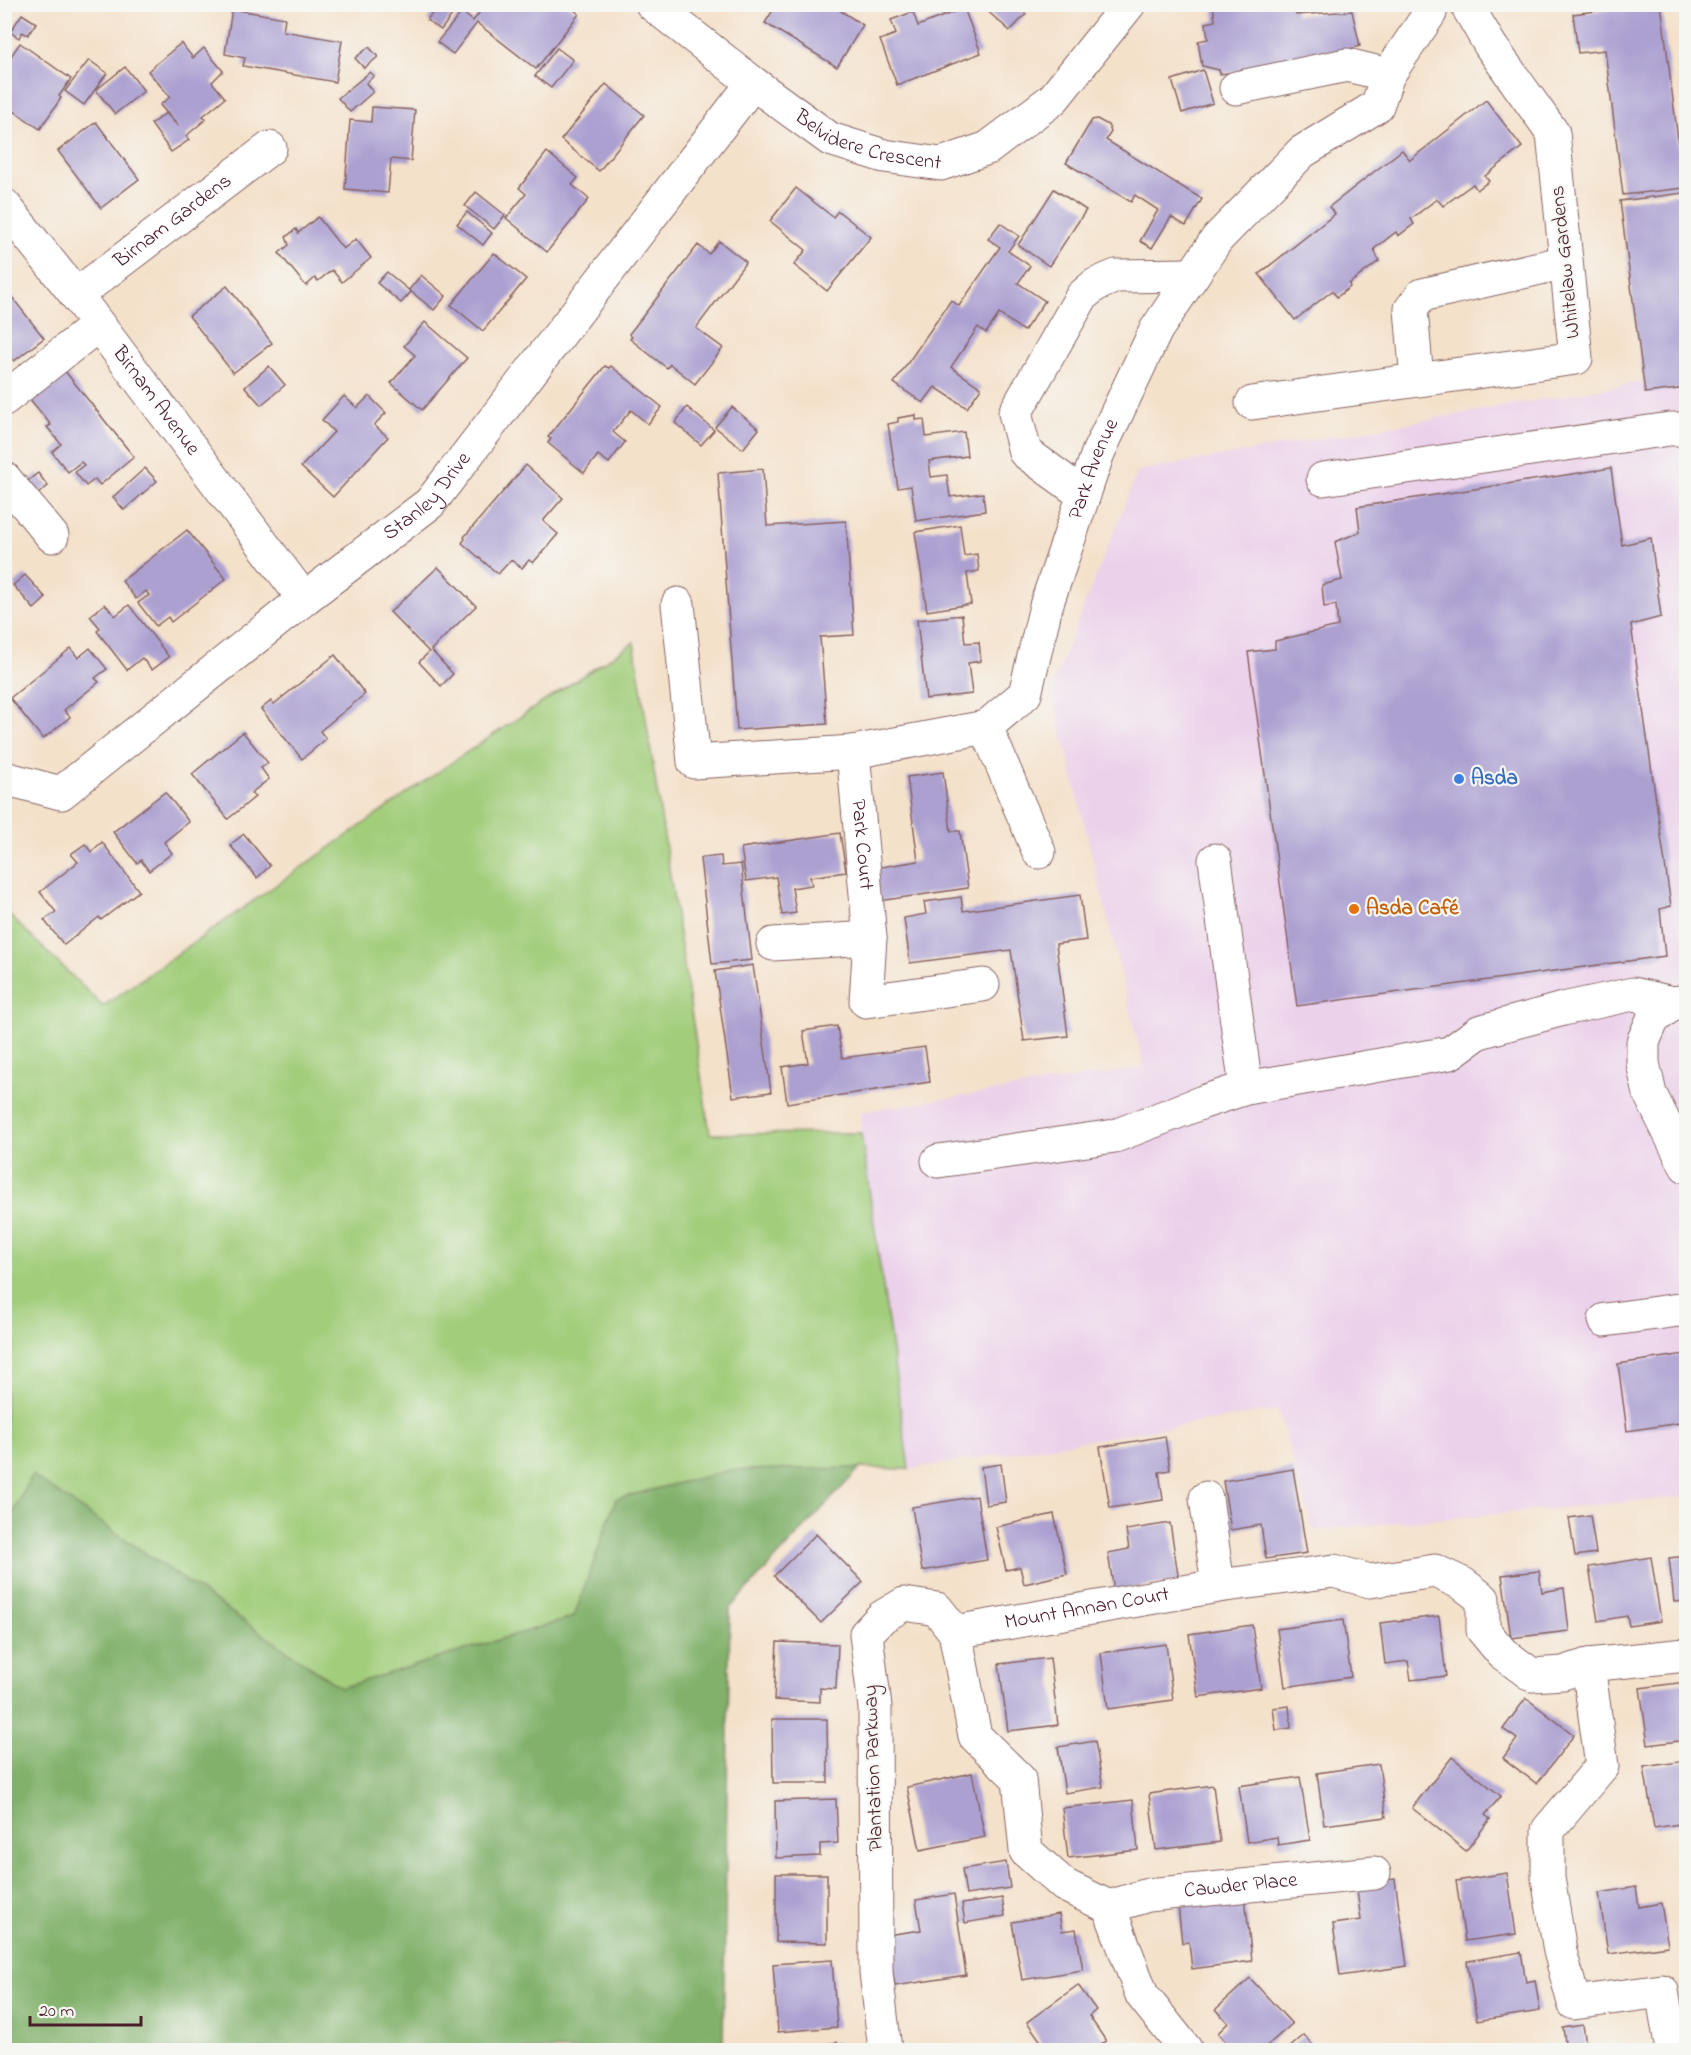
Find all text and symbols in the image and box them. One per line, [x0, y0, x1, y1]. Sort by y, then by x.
street label: Belvidere Crescent [787, 102, 943, 179]
street label: Birnam Gardens [107, 167, 238, 276]
street label: Whitelaw Gardens [1543, 184, 1589, 340]
street label: Birnam Avenue [104, 339, 207, 463]
street label: Park Avenue [1061, 413, 1127, 524]
street label: Stanley Drive [377, 445, 479, 548]
place label: Asda [1471, 764, 1518, 794]
marker: Asda [1452, 772, 1466, 786]
street label: Park Court [842, 798, 881, 891]
place label: Asda Café [1366, 894, 1459, 924]
marker: Asda Café [1347, 902, 1361, 916]
street label: Mount Annan Court [1002, 1580, 1172, 1638]
street label: Plantation Parkway [856, 1684, 894, 1852]
street label: Cawder Place [1183, 1865, 1300, 1906]
scale bar [30, 1989, 141, 2027]
text: 20 m [39, 1999, 74, 2025]

